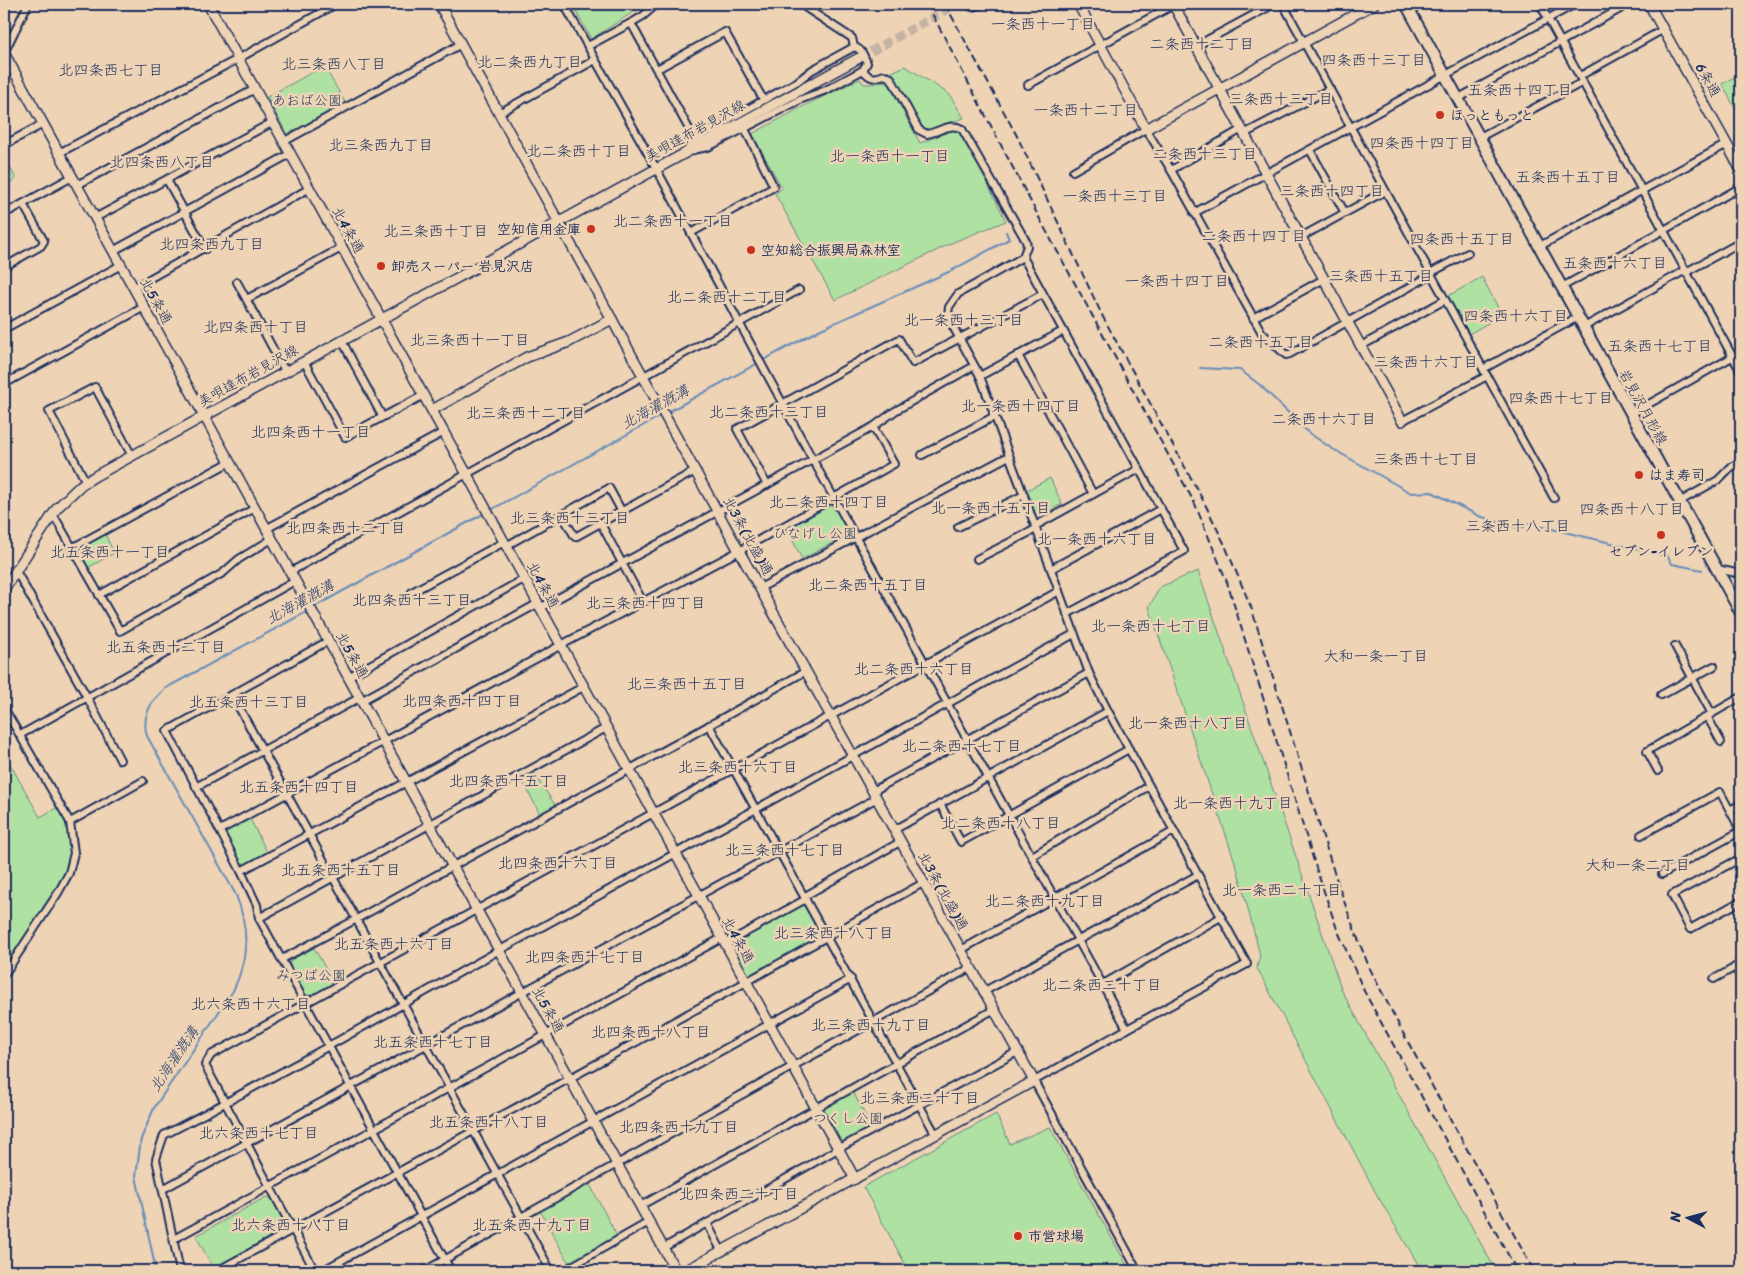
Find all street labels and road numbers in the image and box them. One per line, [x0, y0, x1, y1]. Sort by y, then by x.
street label: 6条通 [1688, 58, 1728, 102]
street label: 美唄達布岩見沢線 [640, 93, 750, 169]
street label: 北4条通 [325, 202, 371, 258]
street label: 北5条通 [133, 273, 179, 329]
street label: 美唄達布岩見沢線 [193, 338, 303, 414]
street label: 岩見沢月形線 [1612, 364, 1674, 450]
street label: 北3条(北盛)通 [716, 492, 780, 580]
street label: 北4条通 [520, 557, 566, 613]
street label: 北5条通 [329, 627, 375, 683]
street label: 北3条(北盛)通 [911, 847, 975, 935]
street label: 北4条通 [715, 912, 761, 968]
street label: 北5条通 [525, 982, 571, 1038]

